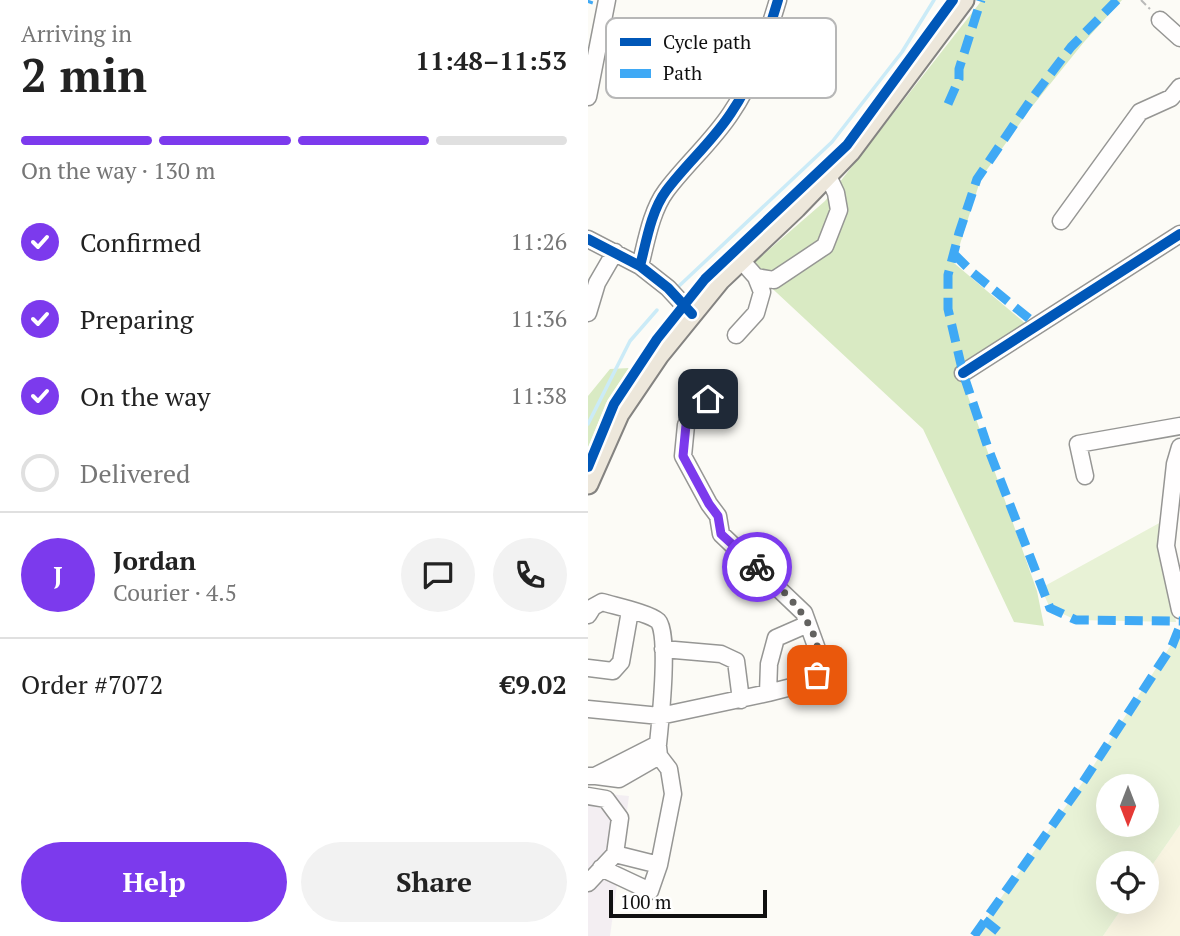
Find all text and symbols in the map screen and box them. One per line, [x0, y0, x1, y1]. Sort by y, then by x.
text: Arriving in [21, 18, 132, 49]
legend [606, 18, 836, 98]
text: Cycle path [663, 29, 751, 54]
text: 11:48–11:53 [415, 43, 567, 77]
text: 2 min [21, 44, 147, 105]
text: Path [663, 60, 702, 85]
text: On the way · 130 m [21, 155, 215, 186]
icon: check [21, 223, 59, 261]
text: Confirmed [80, 225, 201, 259]
text: 11:26 [510, 226, 567, 257]
icon: check [21, 300, 59, 338]
text: Preparing [80, 302, 193, 336]
text: 11:36 [510, 303, 567, 334]
pin [678, 369, 738, 429]
icon: check [21, 377, 59, 415]
text: On the way [80, 379, 211, 413]
text: 11:38 [510, 380, 567, 411]
icon: home [689, 380, 727, 418]
text: Delivered [80, 456, 190, 490]
courier [722, 532, 792, 602]
button: chat [401, 538, 475, 612]
button: phone [493, 538, 567, 612]
text: Jordan [113, 543, 196, 577]
icon: bike [738, 548, 776, 586]
text: J [53, 558, 63, 592]
text: Courier · 4.5 [113, 577, 237, 608]
pin [787, 645, 847, 705]
icon: bag [798, 656, 836, 694]
text: Order #7072 [21, 667, 163, 701]
text: €9.02 [501, 667, 567, 701]
north arrow [1096, 774, 1158, 836]
map controls [1096, 774, 1159, 914]
button: Help [21, 842, 287, 922]
button: Share [301, 842, 567, 922]
button: locate [1096, 851, 1159, 914]
scale bar [609, 887, 766, 919]
text: 100 m [620, 889, 671, 914]

